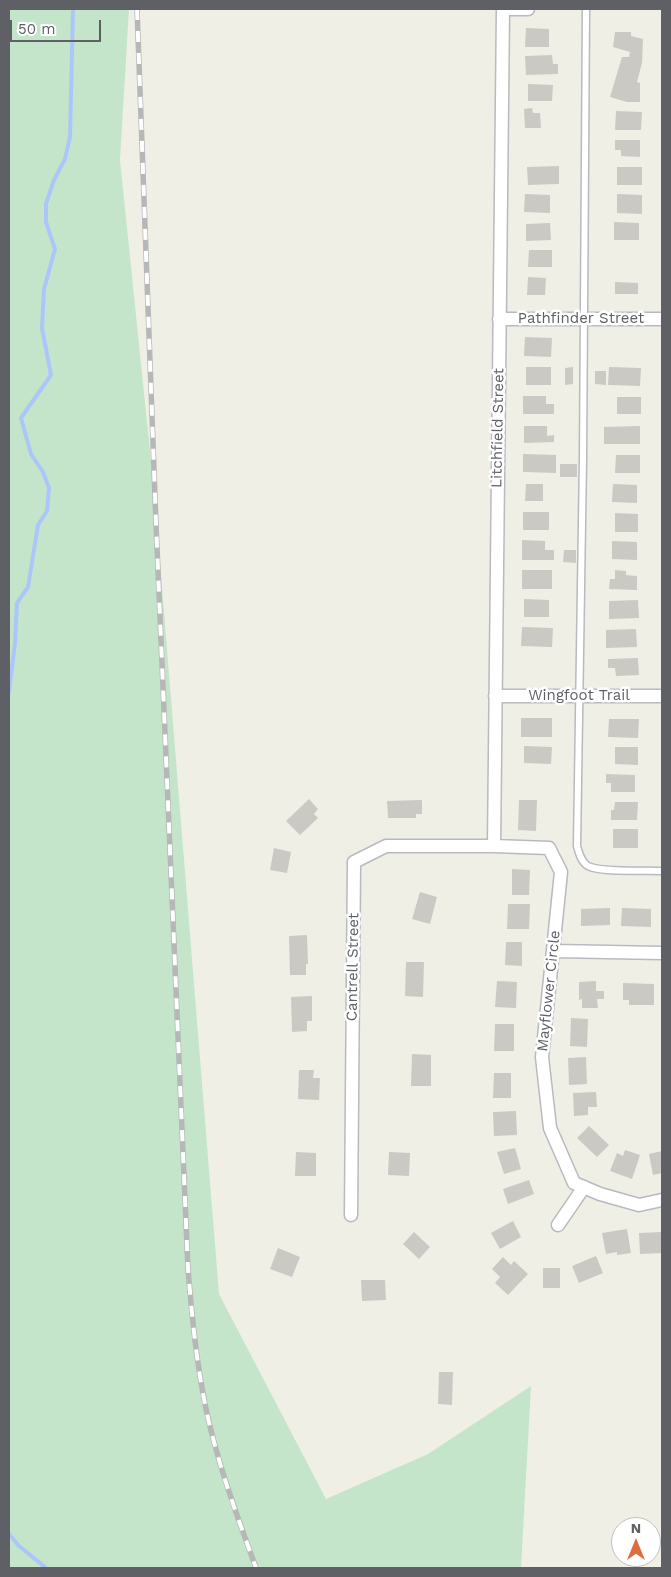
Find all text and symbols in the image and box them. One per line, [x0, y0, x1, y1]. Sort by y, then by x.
scale bar [12, 10, 104, 42]
text: 50 m [18, 20, 55, 38]
street label: Pathfinder Street [518, 310, 644, 328]
street label: Litchfield Street [488, 368, 508, 488]
street label: Wingfoot Trail [528, 687, 630, 705]
street label: Cantrell Street [343, 913, 363, 1021]
street label: Mayflower Circle [534, 930, 564, 1052]
north arrow [611, 1517, 661, 1567]
text: N [631, 1520, 641, 1536]

